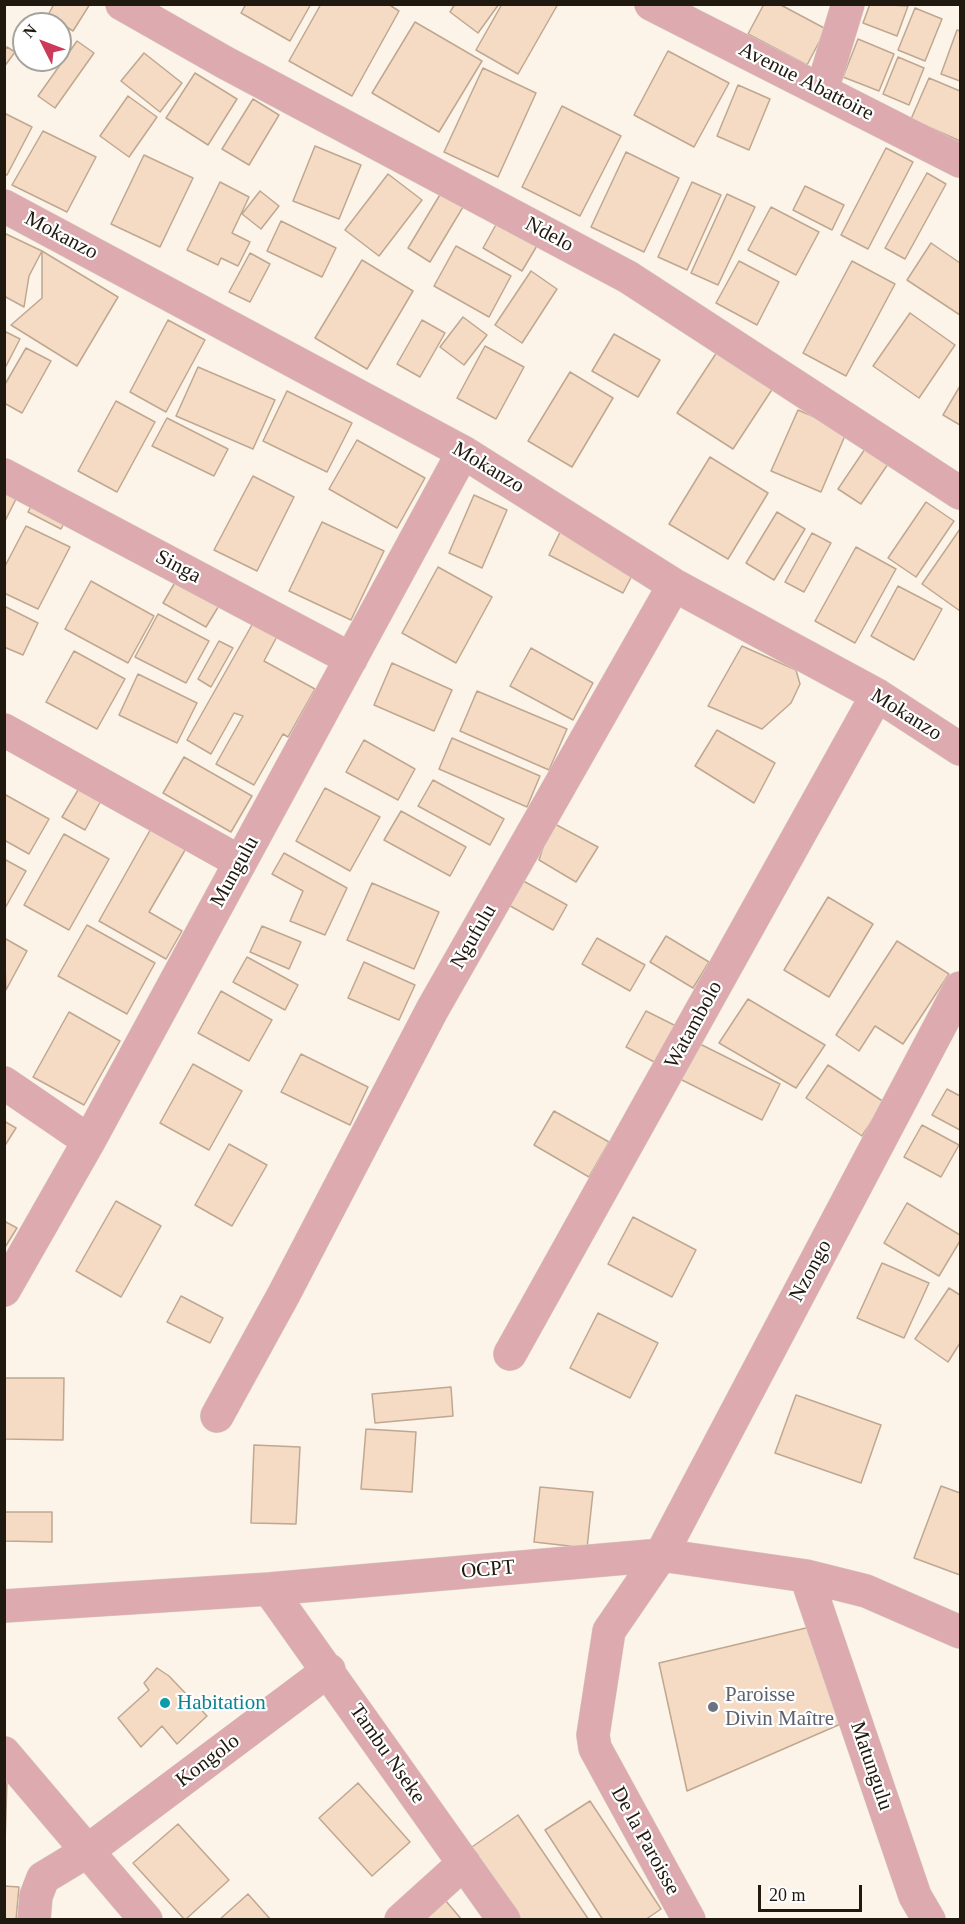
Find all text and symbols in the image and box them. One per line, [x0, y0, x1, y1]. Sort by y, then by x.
north arrow [12, 12, 72, 72]
text: N [20, 21, 40, 41]
street label: Avenue Abattoire [734, 37, 878, 127]
street label: Mokanzo [20, 206, 102, 266]
street label: Ndelo [520, 212, 578, 258]
street label: Mokanzo [448, 437, 528, 499]
street label: Singa [151, 545, 205, 589]
street label: Mokanzo [866, 683, 946, 747]
street label: Mungulu [205, 832, 265, 912]
street label: Ngufulu [446, 900, 502, 974]
street label: Watambolo [660, 977, 728, 1073]
street label: Nzongo [784, 1236, 838, 1306]
street label: OCPT [460, 1555, 516, 1585]
place label: Paroisse Divin Maître [725, 1682, 834, 1732]
place label: Habitation [177, 1690, 266, 1716]
marker: Habitation [158, 1696, 172, 1710]
street label: Tambu Nseke [343, 1699, 431, 1809]
marker: Paroisse Divin Maître [706, 1700, 720, 1714]
street label: Matungulu [844, 1718, 898, 1814]
street label: Kongolo [171, 1729, 245, 1793]
street label: De la Paroisse [605, 1782, 685, 1900]
scale bar [761, 1873, 864, 1911]
text: 20 m [769, 1885, 806, 1905]

